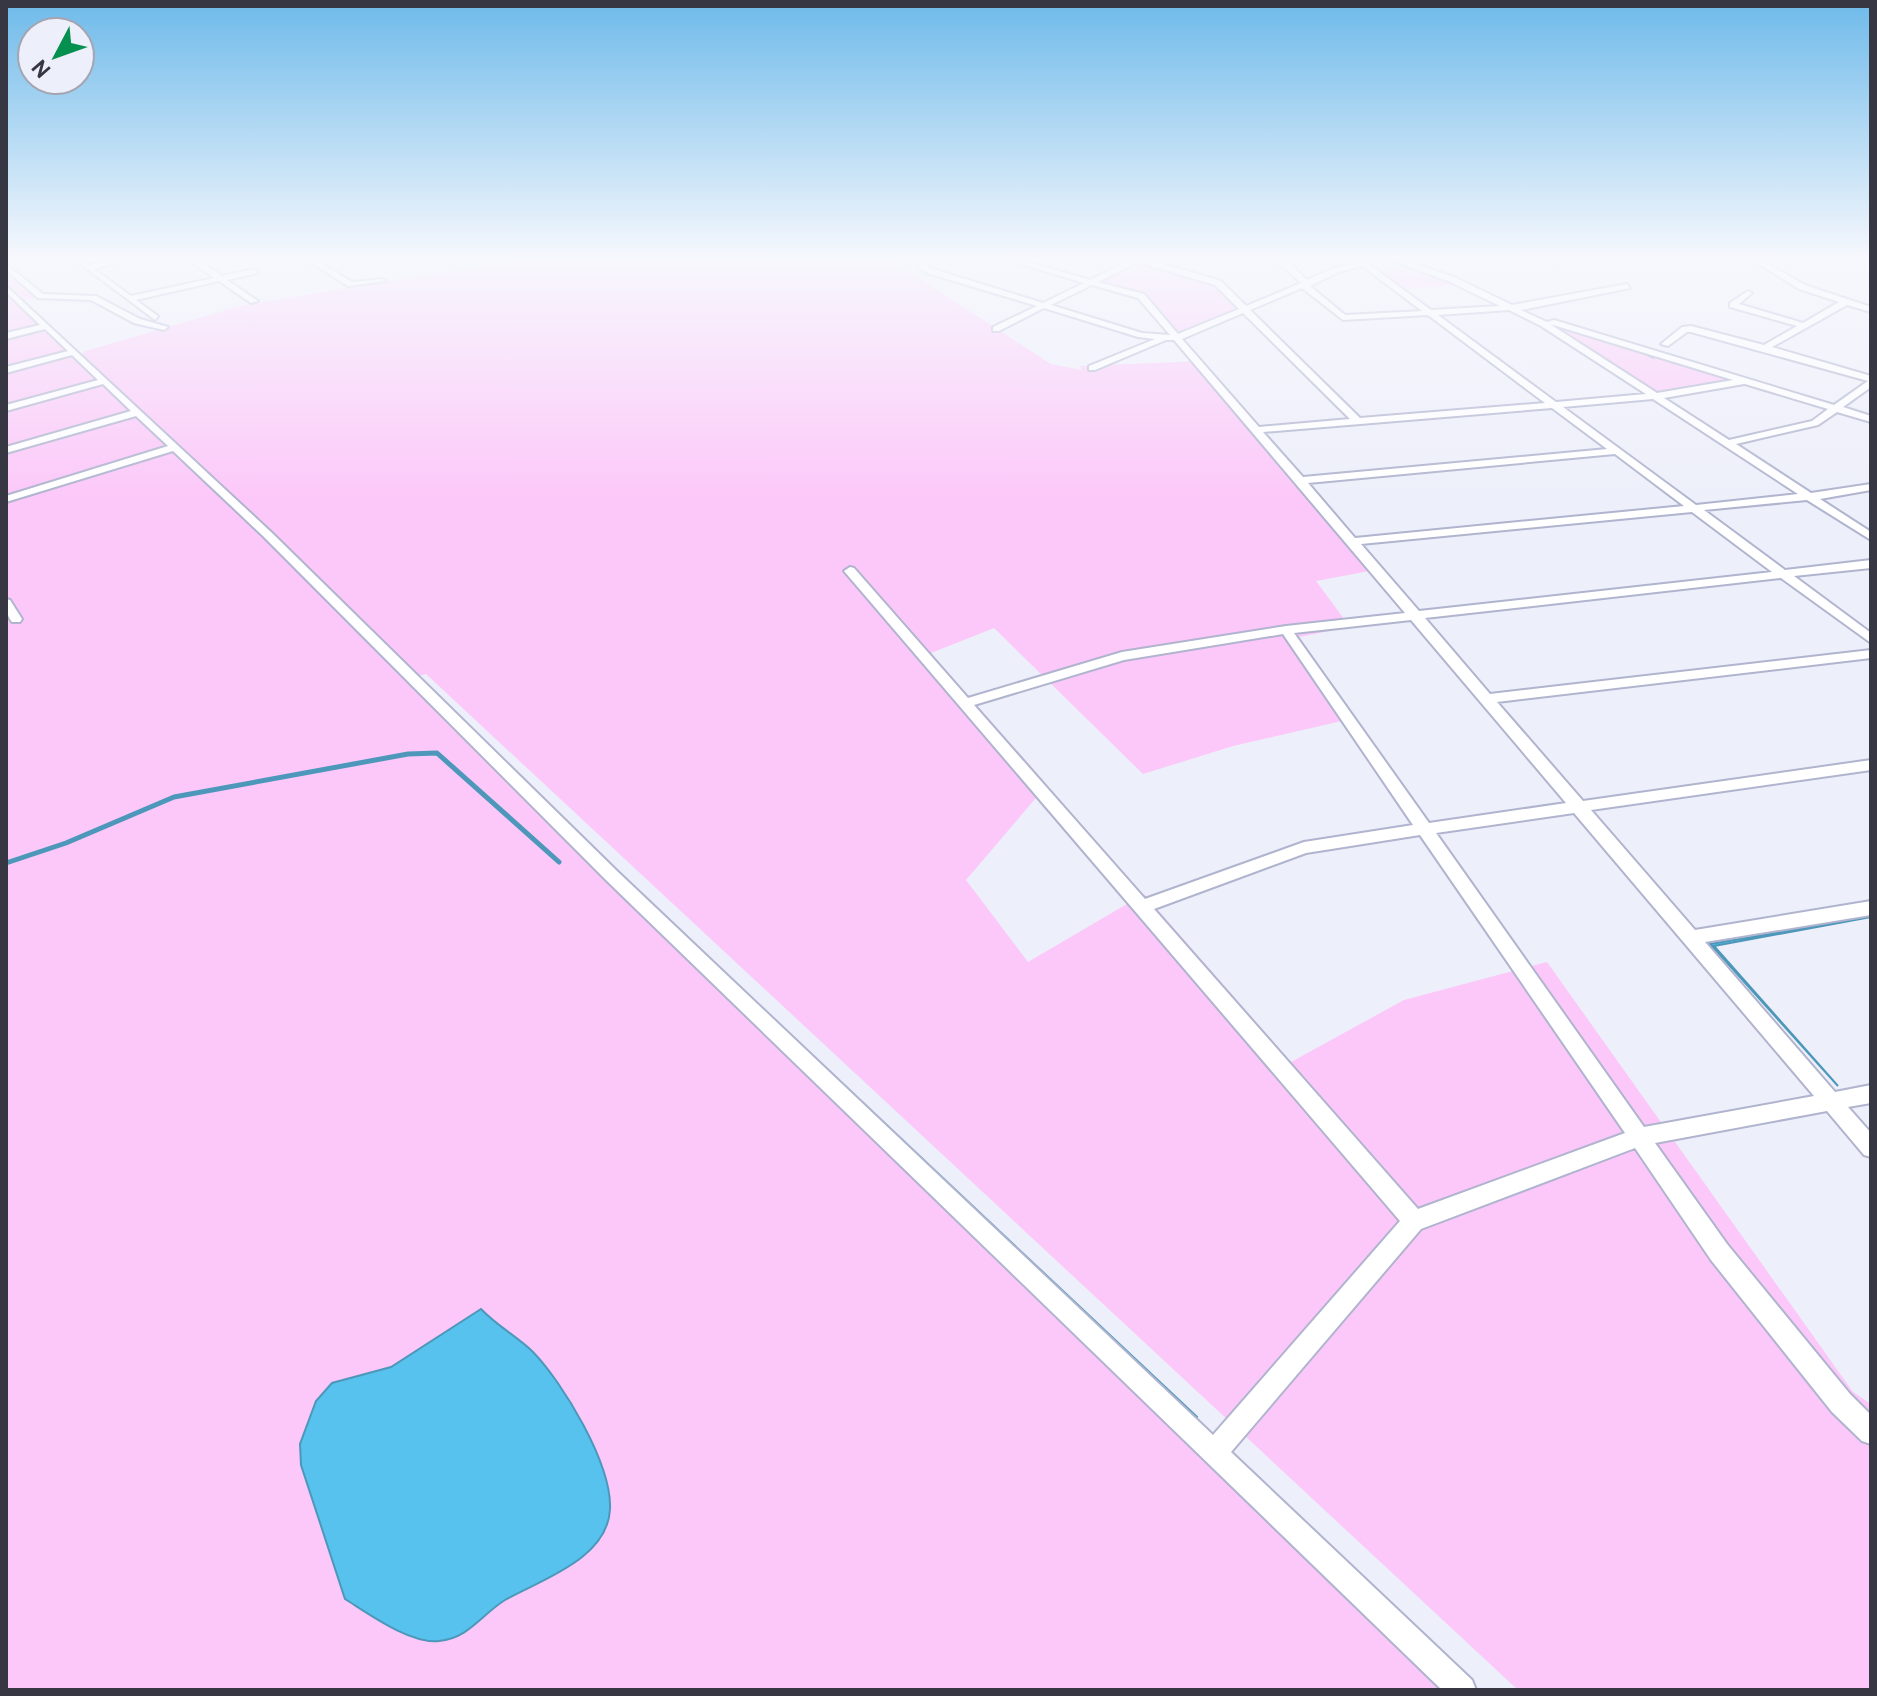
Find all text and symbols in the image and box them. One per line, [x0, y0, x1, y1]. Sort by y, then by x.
north arrow [16, 16, 96, 96]
text: N [27, 53, 58, 82]

